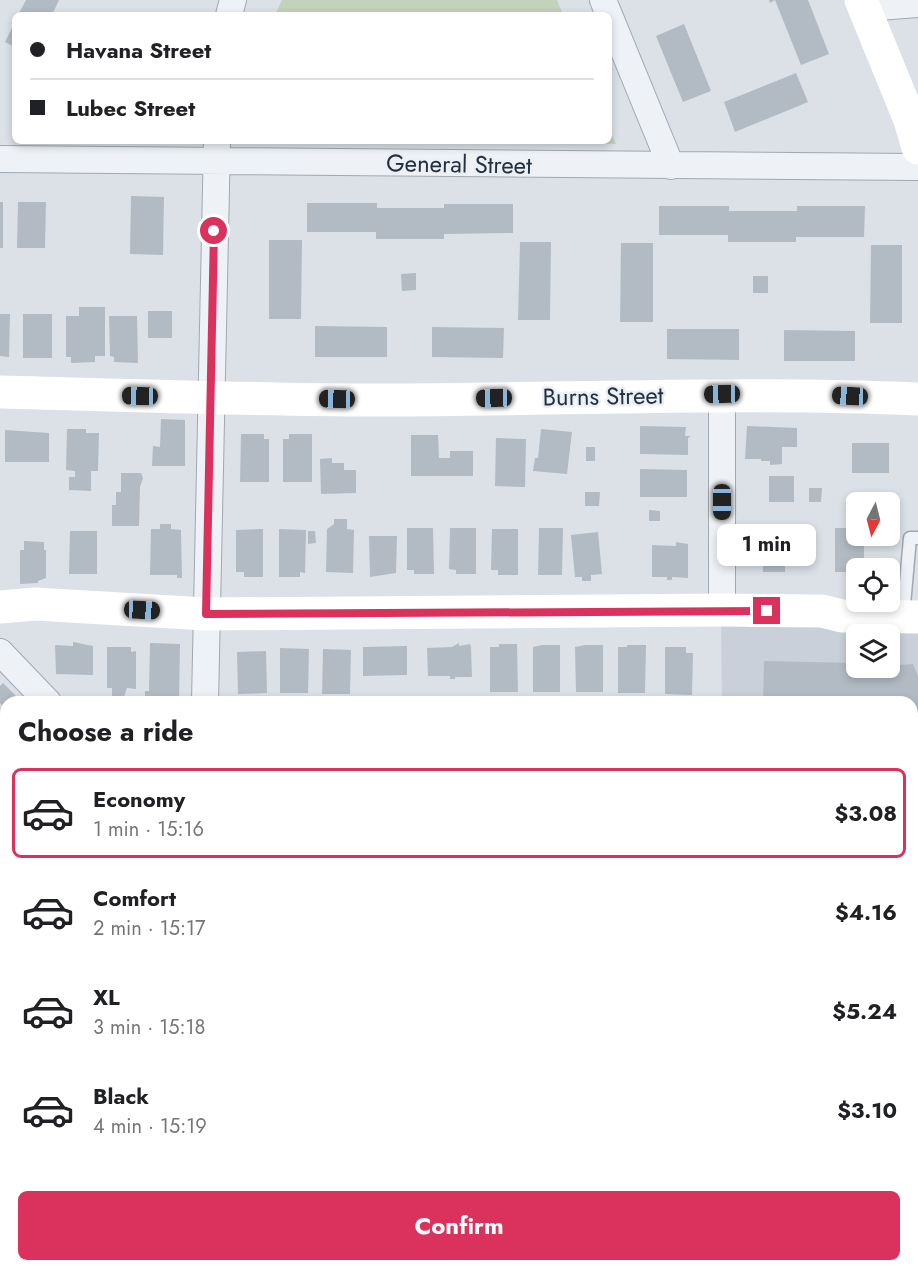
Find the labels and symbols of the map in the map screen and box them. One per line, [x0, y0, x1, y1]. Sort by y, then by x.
street label: General Street [386, 145, 532, 183]
route start [200, 217, 227, 244]
street label: Burns Street [542, 377, 664, 415]
car [704, 385, 740, 403]
car [832, 386, 868, 406]
car [122, 387, 158, 405]
car [476, 389, 512, 407]
car [319, 390, 355, 408]
car [713, 484, 731, 520]
north arrow [846, 492, 900, 546]
callout: 1 min [718, 524, 816, 566]
route end [753, 597, 780, 624]
car [124, 600, 160, 620]

